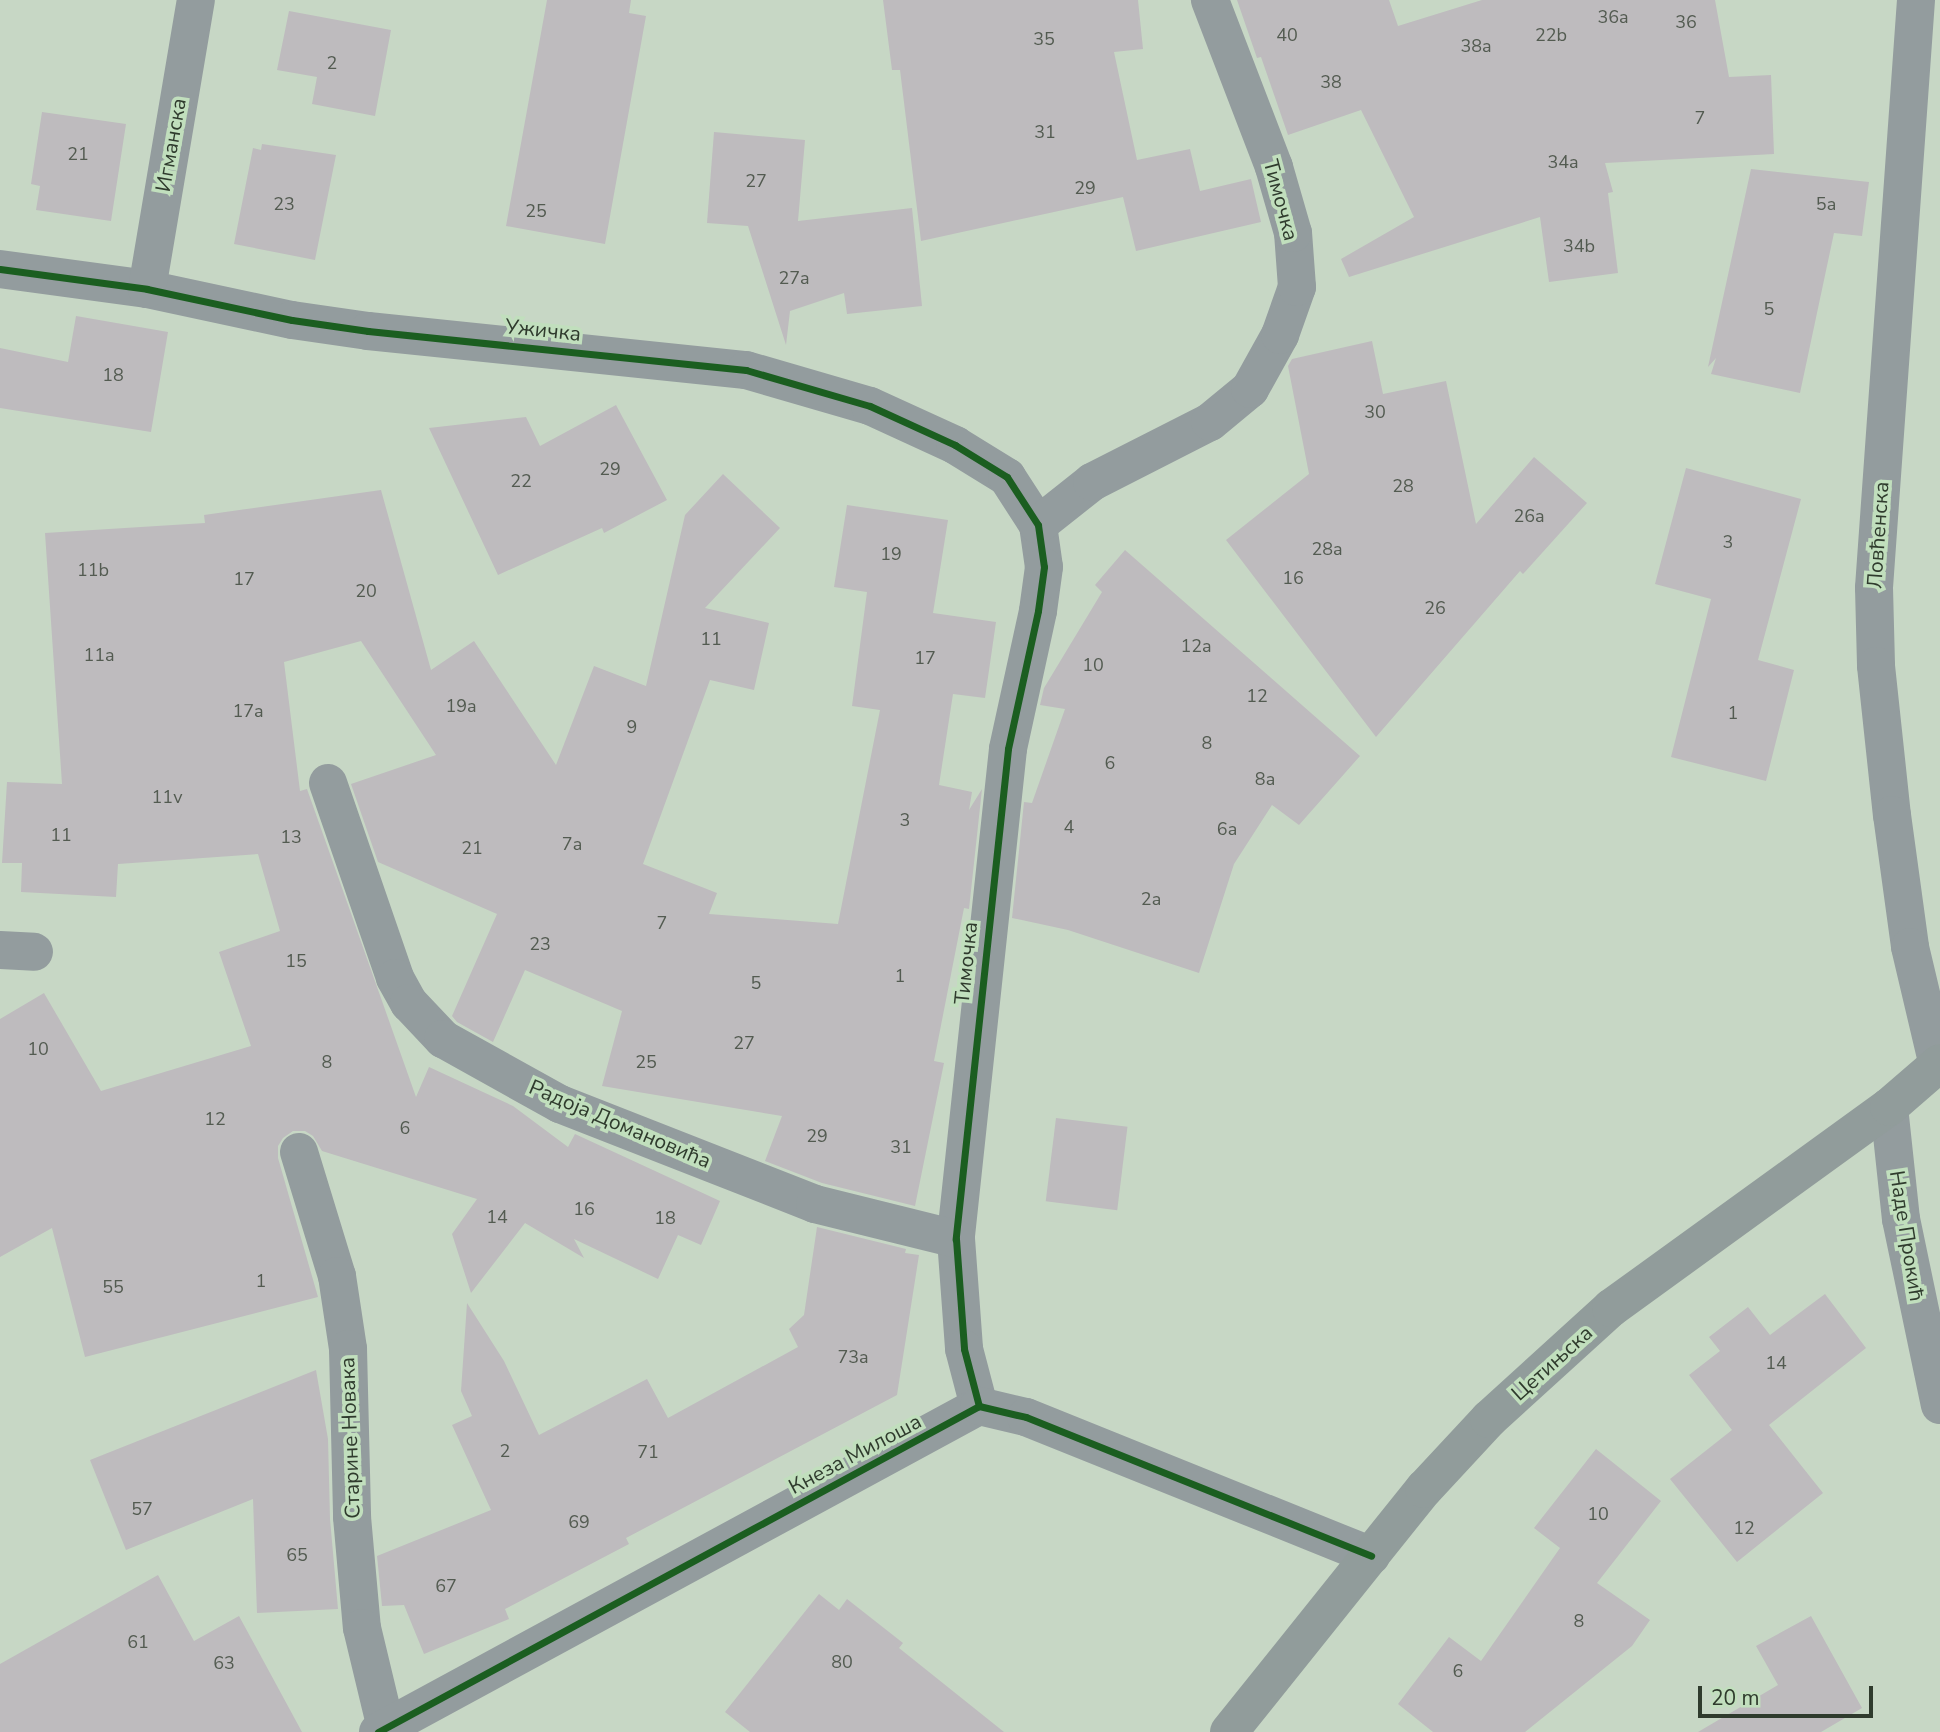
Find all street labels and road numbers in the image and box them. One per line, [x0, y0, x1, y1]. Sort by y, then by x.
street label: Игманска [150, 96, 192, 194]
street label: Тимочка [1258, 157, 1304, 243]
street label: Ужичка [504, 313, 582, 347]
street label: Ловћенска [1862, 481, 1894, 589]
street label: Тимочка [949, 920, 983, 1006]
street label: Радоја Домановића [525, 1074, 715, 1174]
street label: Наде Прокић [1884, 1169, 1930, 1303]
street label: Цетињска [1506, 1320, 1598, 1406]
street label: Старине Новака [335, 1357, 365, 1519]
street label: Кнеза Милоша [784, 1408, 926, 1500]

